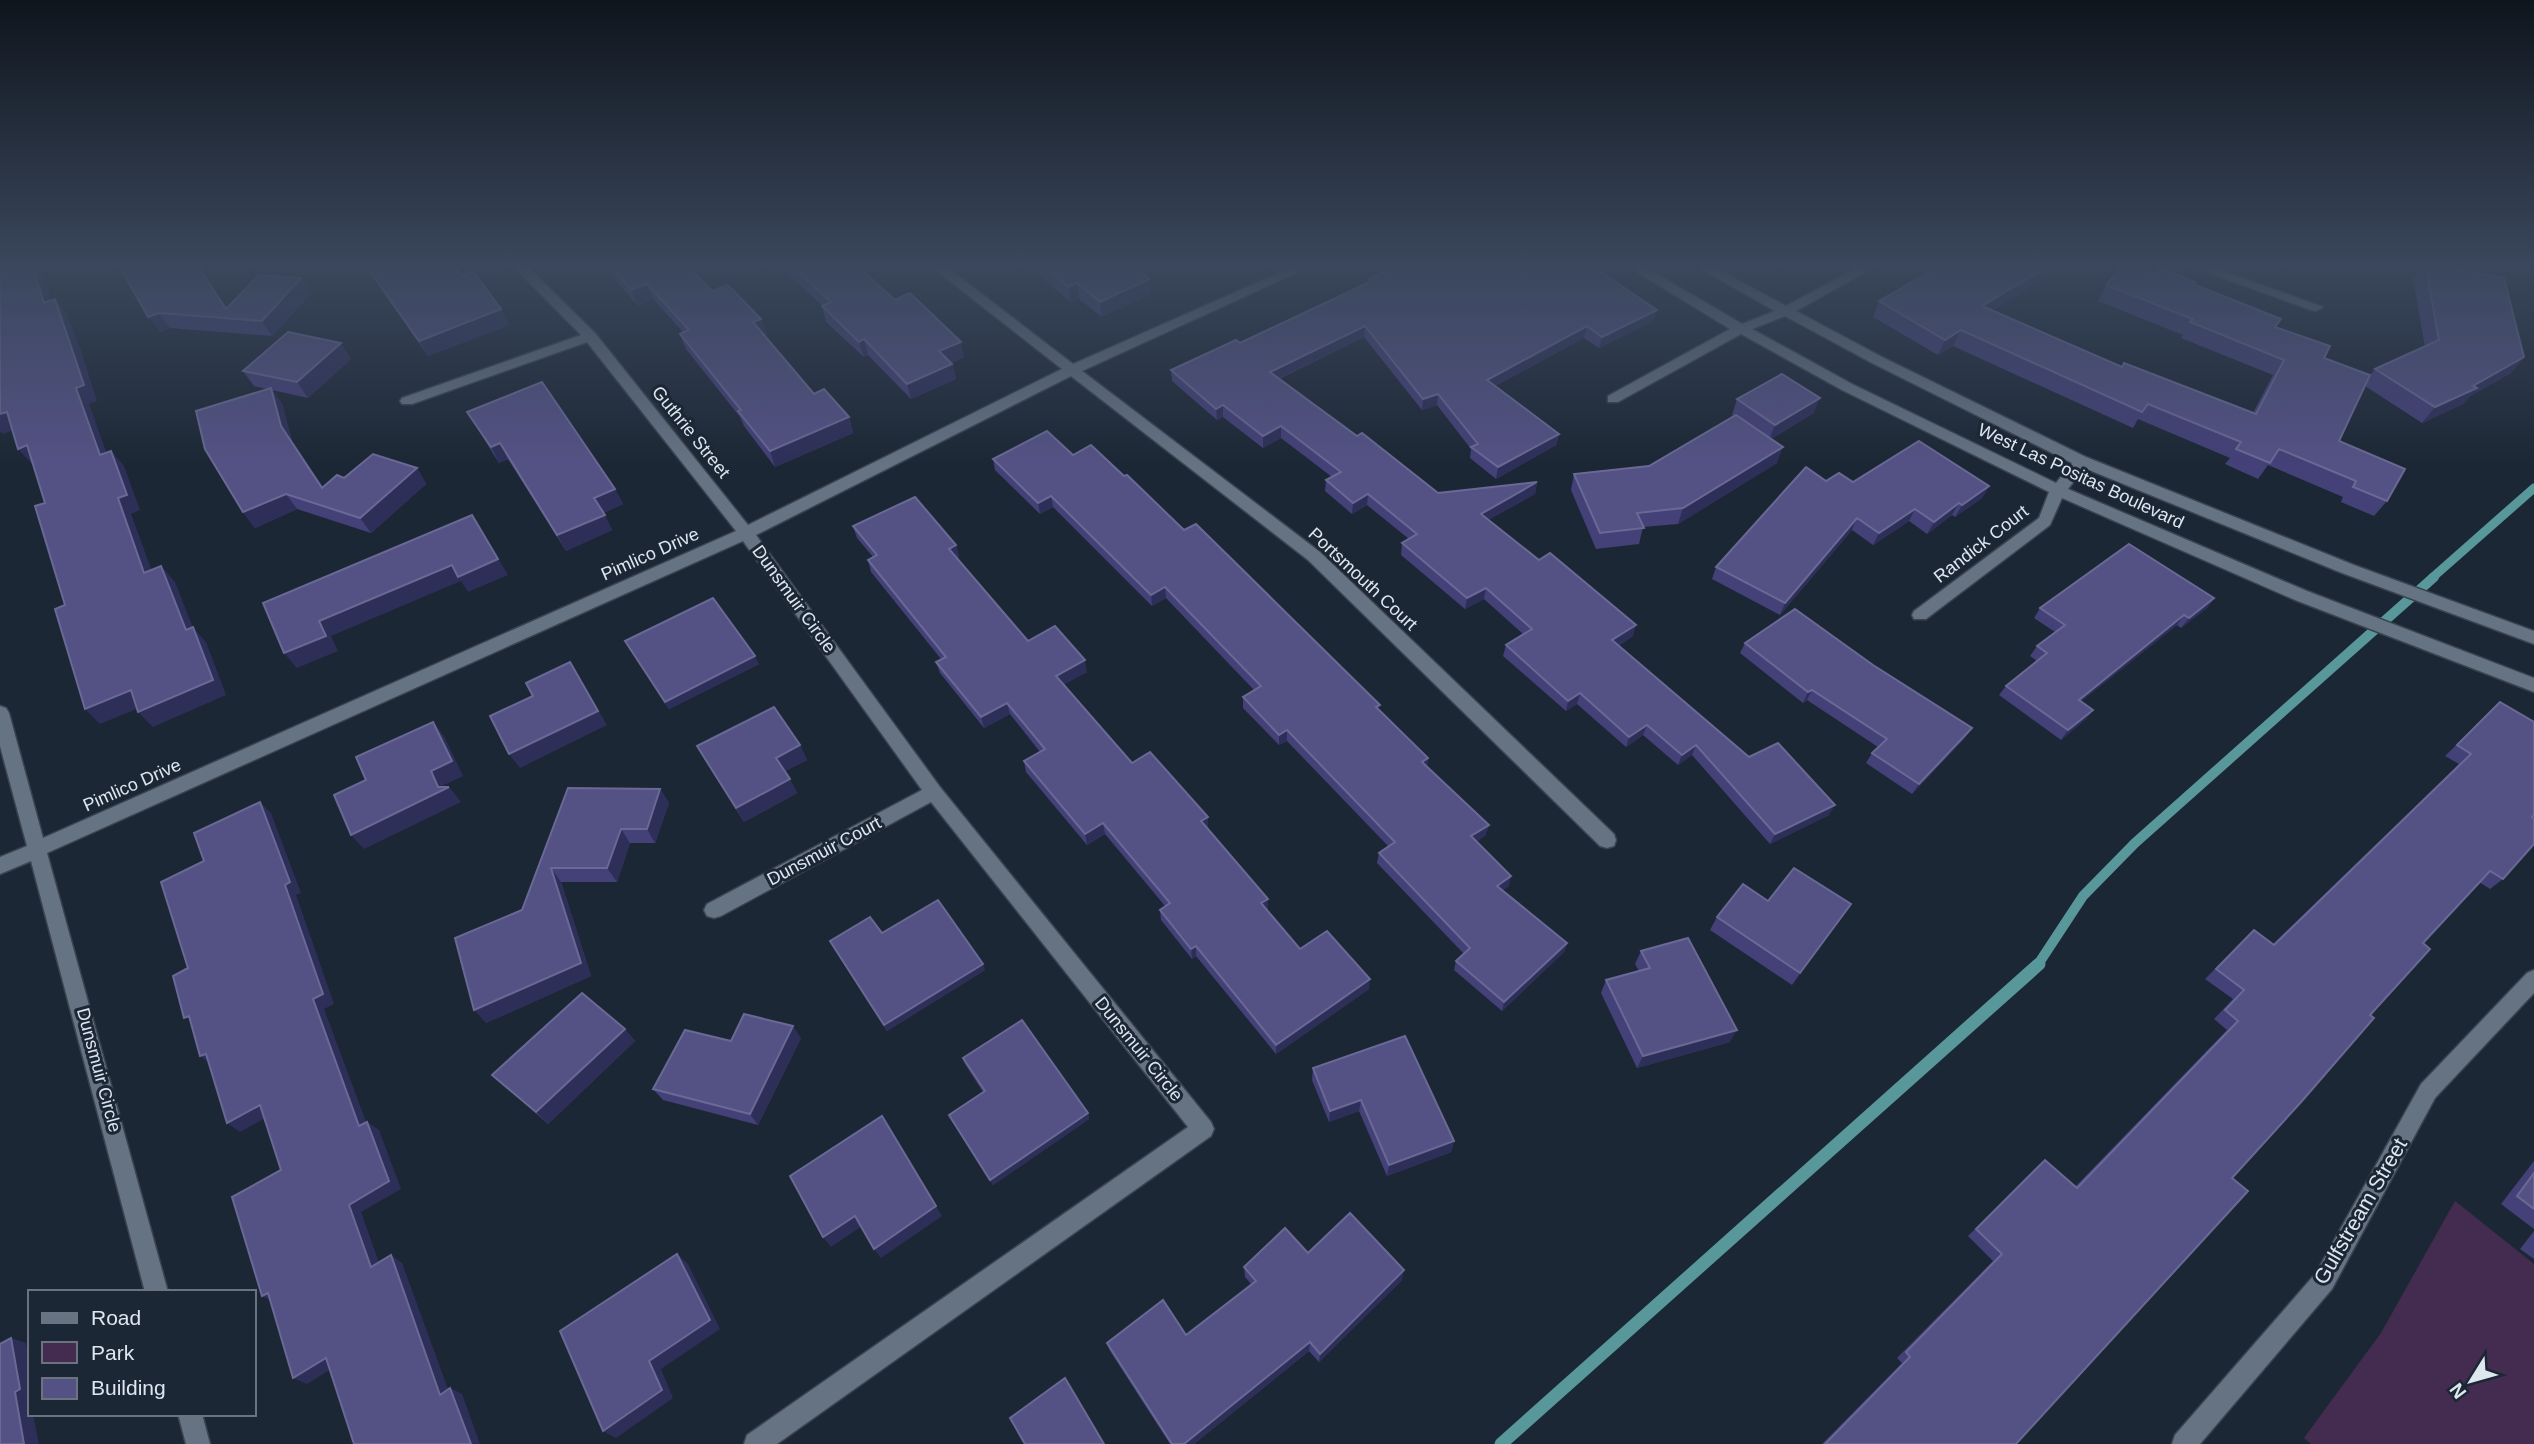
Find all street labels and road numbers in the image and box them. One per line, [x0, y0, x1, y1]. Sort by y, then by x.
street label: Guthrie Street [648, 382, 734, 482]
street label: West Las Positas Boulevard [1975, 419, 2187, 533]
street label: Randick Court [1930, 501, 2032, 587]
street label: Pimlico Drive [598, 524, 702, 584]
street label: Portsmouth Court [1305, 524, 1421, 634]
street label: Dunsmuir Circle [748, 541, 840, 657]
street label: Pimlico Drive [80, 755, 184, 815]
street label: Dunsmuir Court [764, 813, 884, 889]
street label: Dunsmuir Circle [1091, 993, 1187, 1105]
street label: Dunsmuir Circle [73, 1006, 125, 1134]
street label: Gulfstream Street [2309, 1134, 2411, 1288]

